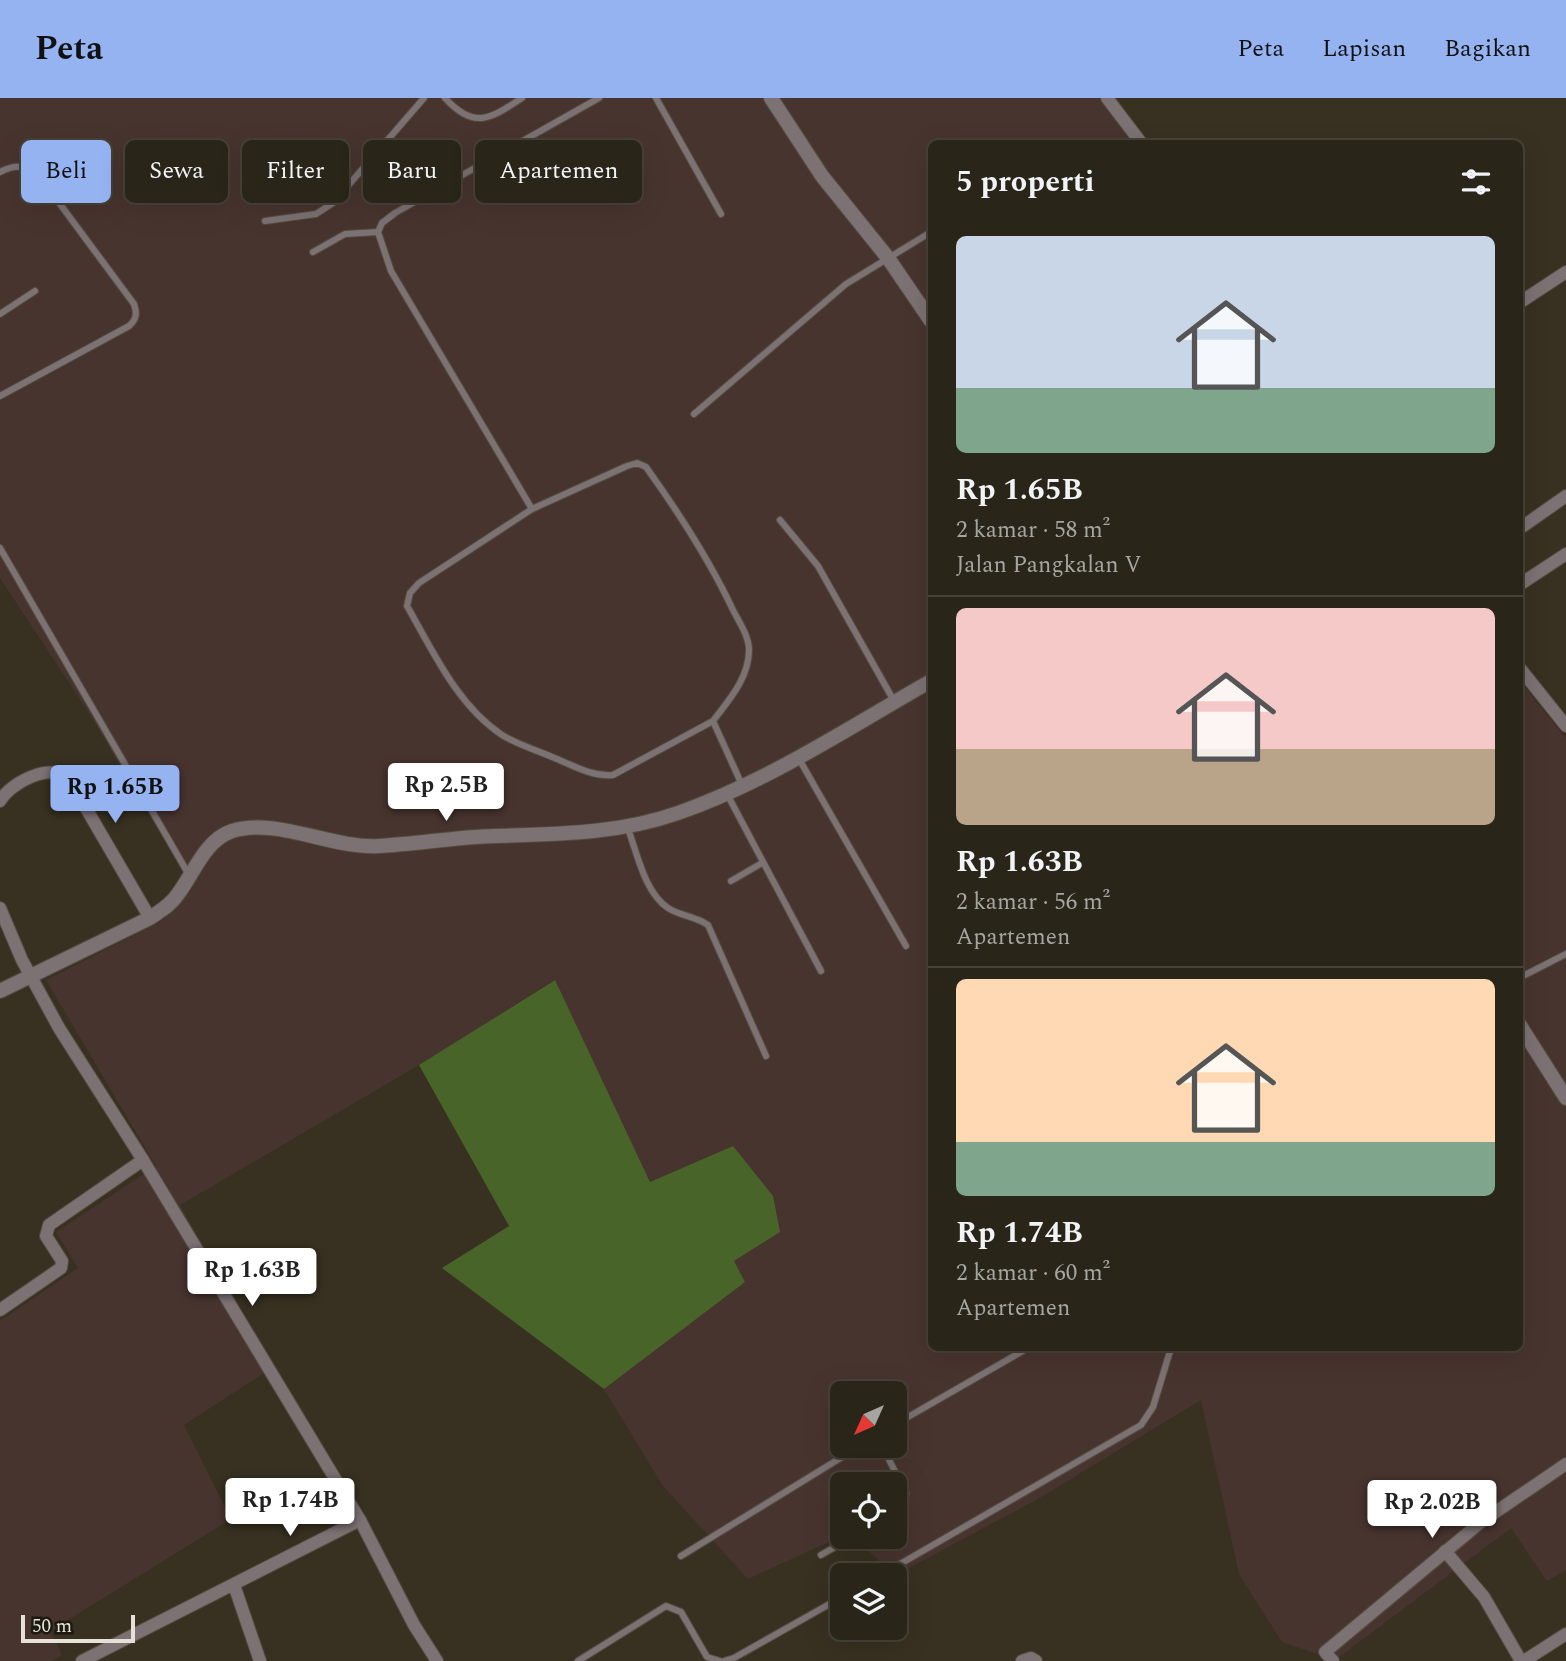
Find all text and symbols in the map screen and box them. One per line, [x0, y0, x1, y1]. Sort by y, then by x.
text: Peta [35, 24, 103, 74]
text: Peta [1237, 31, 1284, 67]
text: Lapisan [1322, 31, 1406, 67]
text: Bagikan [1444, 31, 1531, 67]
chip: Beli [21, 140, 111, 203]
chip: Sewa [125, 140, 228, 203]
chip: Filter [242, 140, 349, 203]
chip: Baru [363, 140, 461, 203]
chip: Apartemen [475, 140, 642, 203]
text: 5 properti [956, 159, 1094, 205]
icon: filters [1457, 163, 1495, 201]
icon: home [1163, 282, 1289, 408]
text: Rp 1.65B [956, 467, 1083, 513]
text: 2 kamar · 58 m² [956, 513, 1110, 548]
text: Jalan Pangkalan V [956, 548, 1141, 583]
icon: home [1163, 654, 1289, 780]
pin: Rp 2.5B [381, 764, 511, 823]
pin: Rp 1.65B [43, 766, 187, 825]
text: Rp 2.5B [404, 768, 488, 803]
text: Rp 1.65B [66, 770, 164, 805]
text: Rp 1.63B [956, 839, 1083, 885]
text: 2 kamar · 56 m² [956, 885, 1110, 920]
text: Apartemen [956, 920, 1070, 955]
icon: home [1163, 1025, 1289, 1151]
text: Rp 1.74B [956, 1210, 1083, 1256]
pin: Rp 1.63B [180, 1248, 324, 1308]
text: Rp 1.63B [203, 1253, 301, 1288]
text: 2 kamar · 60 m² [956, 1256, 1110, 1291]
text: Apartemen [956, 1291, 1070, 1326]
north arrow [830, 1381, 906, 1458]
map controls [830, 1381, 907, 1640]
button: locate [830, 1472, 907, 1549]
pin: Rp 1.74B [218, 1478, 362, 1538]
pin: Rp 2.02B [1360, 1480, 1504, 1540]
text: Rp 1.74B [241, 1483, 339, 1518]
text: Rp 2.02B [1383, 1485, 1481, 1520]
button: layers [830, 1563, 907, 1640]
scale bar [21, 1612, 135, 1644]
text: 50 m [32, 1612, 72, 1641]

